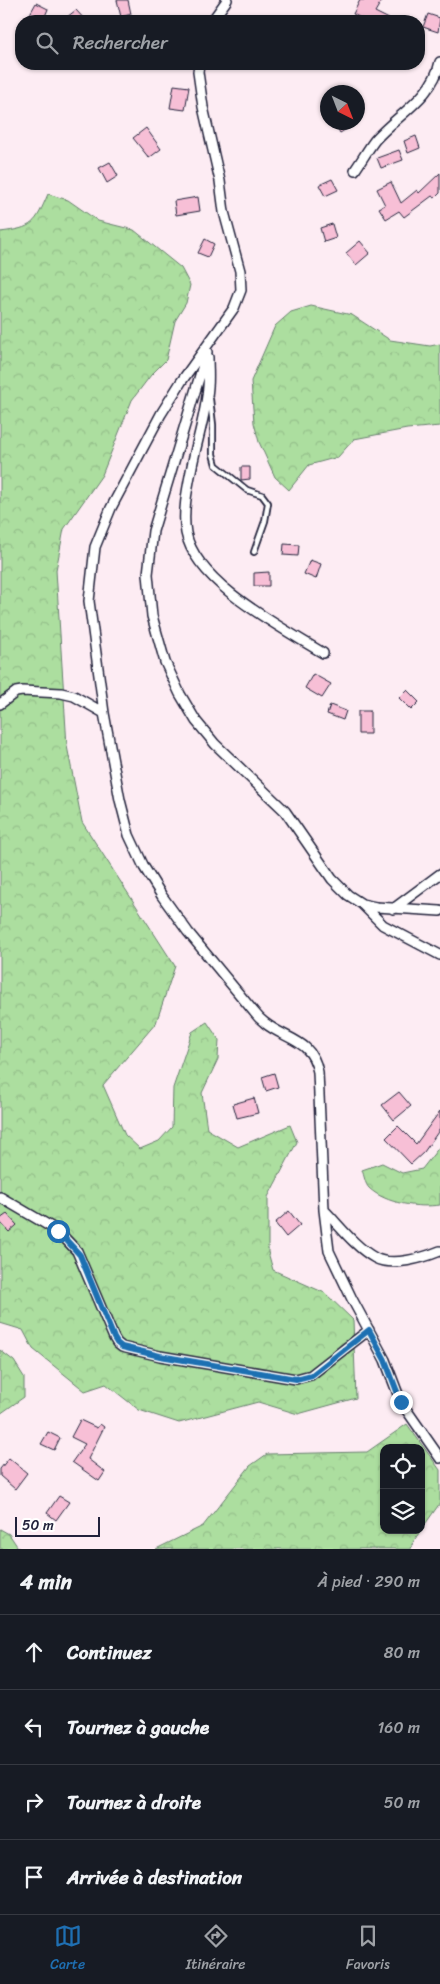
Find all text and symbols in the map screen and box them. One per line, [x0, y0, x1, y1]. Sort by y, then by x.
search box [15, 15, 425, 70]
text: Rechercher [73, 26, 168, 59]
icon: search [33, 29, 61, 57]
north arrow [320, 85, 365, 130]
route start [47, 1220, 70, 1243]
route end [390, 1391, 413, 1414]
map controls [380, 1444, 425, 1534]
button: locate [380, 1444, 425, 1489]
button: layers [380, 1489, 425, 1534]
text: 50 m [22, 1513, 54, 1538]
scale bar [15, 1514, 100, 1537]
text: 4 min [20, 1563, 72, 1601]
text: À pied · 290 m [318, 1567, 420, 1596]
text: Continuez [67, 1636, 152, 1669]
icon: ahead [20, 1638, 48, 1666]
text: 80 m [384, 1638, 420, 1667]
text: Tournez à gauche [67, 1711, 209, 1744]
icon: left [20, 1713, 48, 1741]
text: 160 m [377, 1713, 420, 1742]
text: Tournez à droite [67, 1786, 201, 1819]
icon: right [20, 1788, 48, 1816]
text: 50 m [384, 1788, 420, 1817]
text: Arrivée à destination [67, 1861, 242, 1894]
icon: arrive [20, 1863, 48, 1891]
tab: Carte [50, 1922, 85, 1977]
tab: Itinéraire [186, 1922, 246, 1977]
tab: Favoris [346, 1922, 390, 1977]

